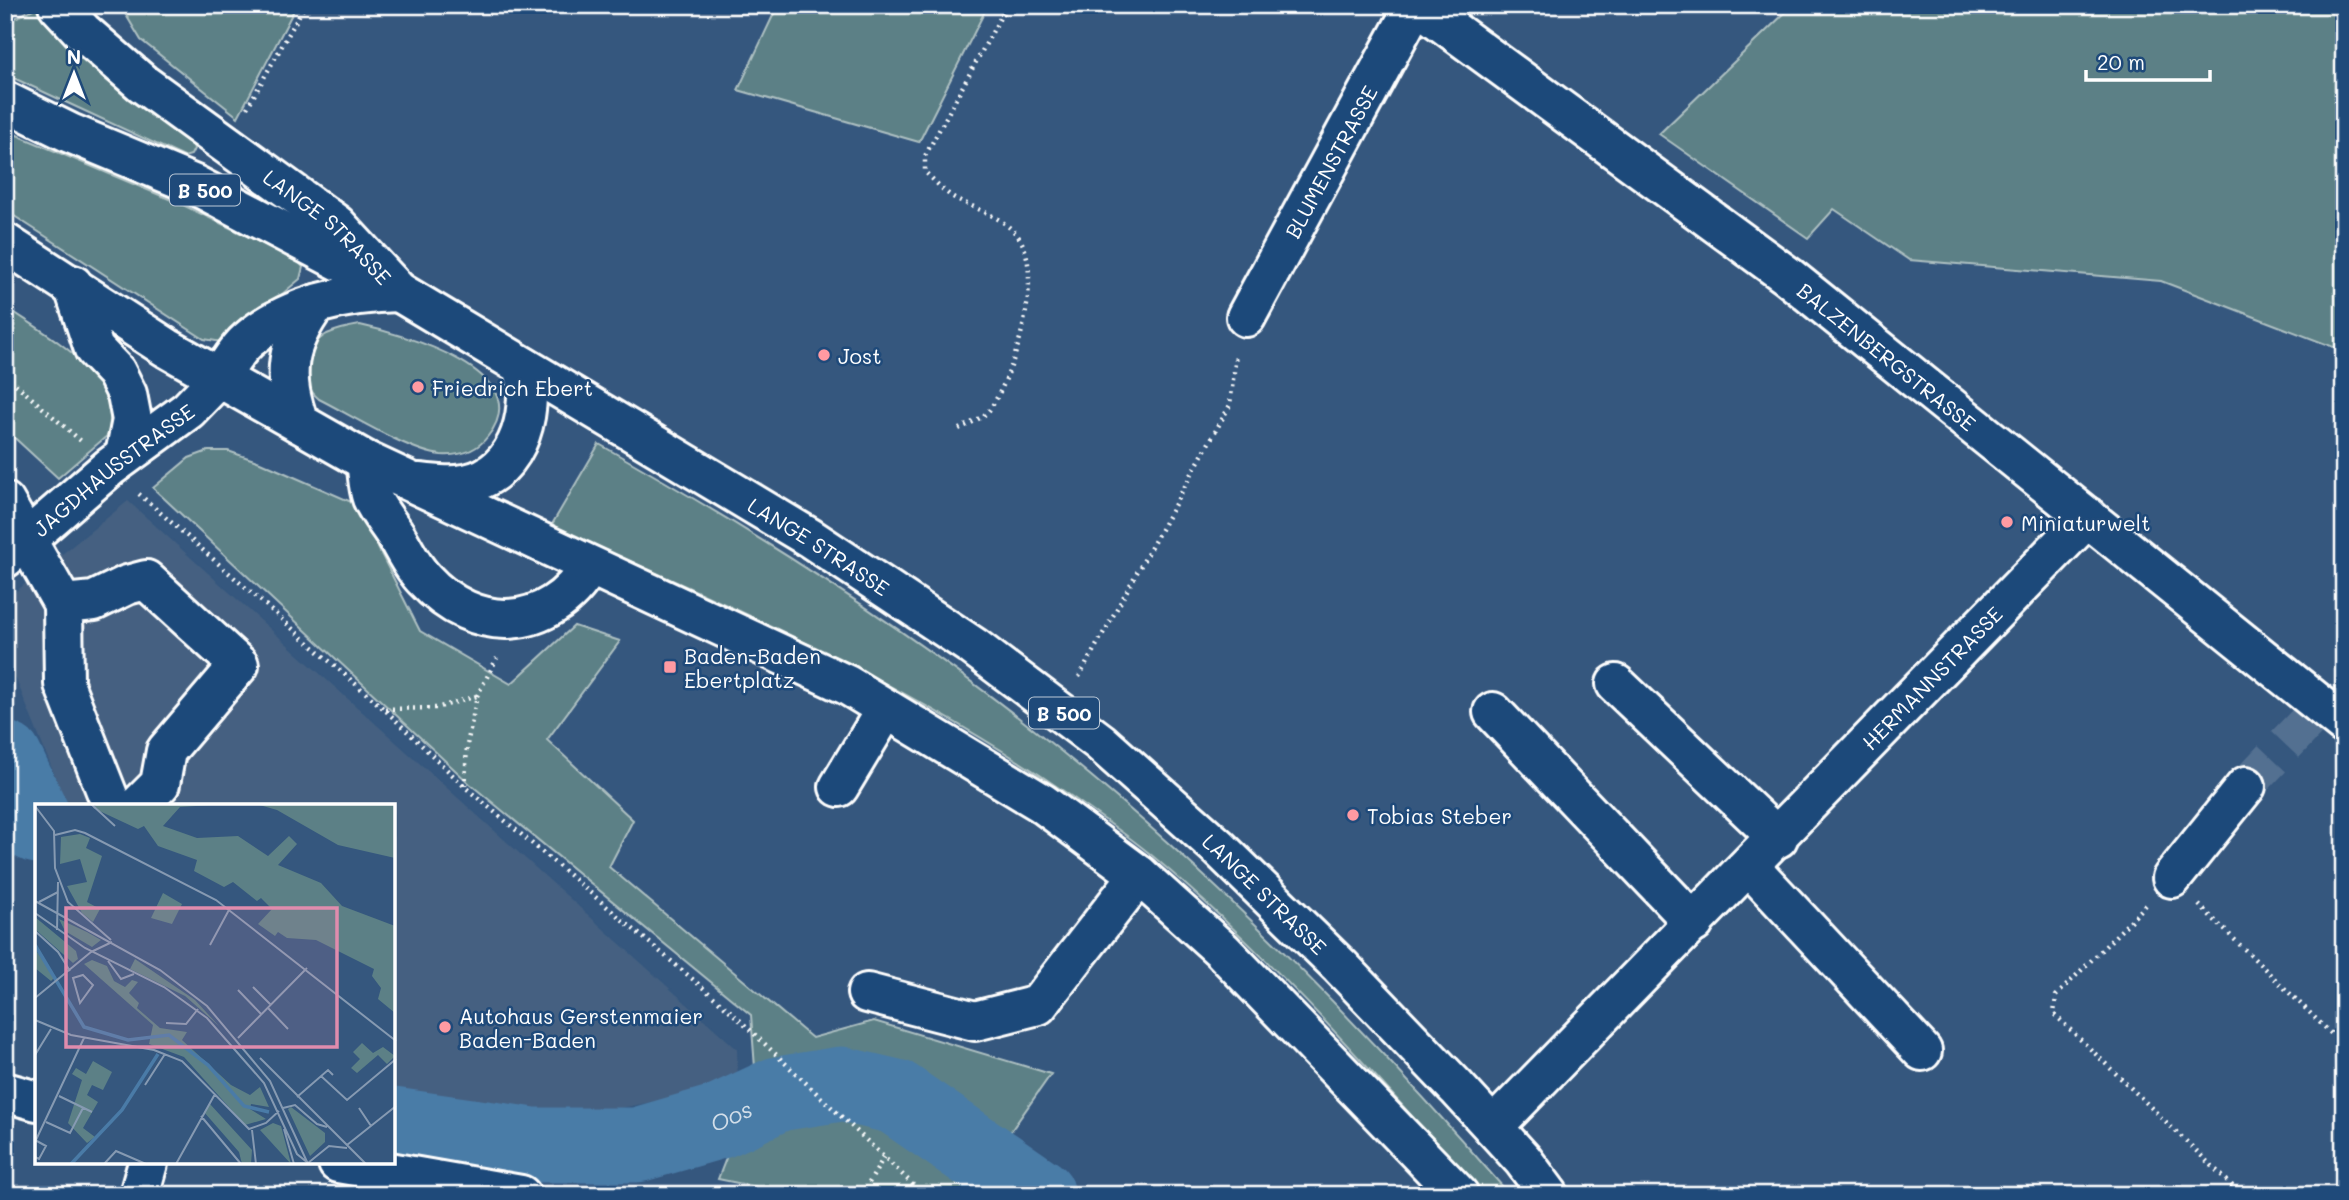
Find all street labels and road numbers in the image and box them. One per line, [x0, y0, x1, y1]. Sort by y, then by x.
street label: BLUMENSTRASSE [1278, 80, 1383, 242]
street label: LANGE STRASSE [259, 163, 398, 290]
road number: B 500 [170, 174, 240, 206]
street label: BALZENBERGSTRASSE [1792, 276, 1982, 436]
street label: JAGDHAUSSTRASSE [27, 397, 199, 542]
street label: LANGE STRASSE [743, 491, 895, 601]
street label: HERMANNSTRASSE [1855, 600, 2008, 755]
road number: B 500 [1029, 698, 1099, 728]
street label: LANGE STRASSE [1198, 827, 1333, 960]

